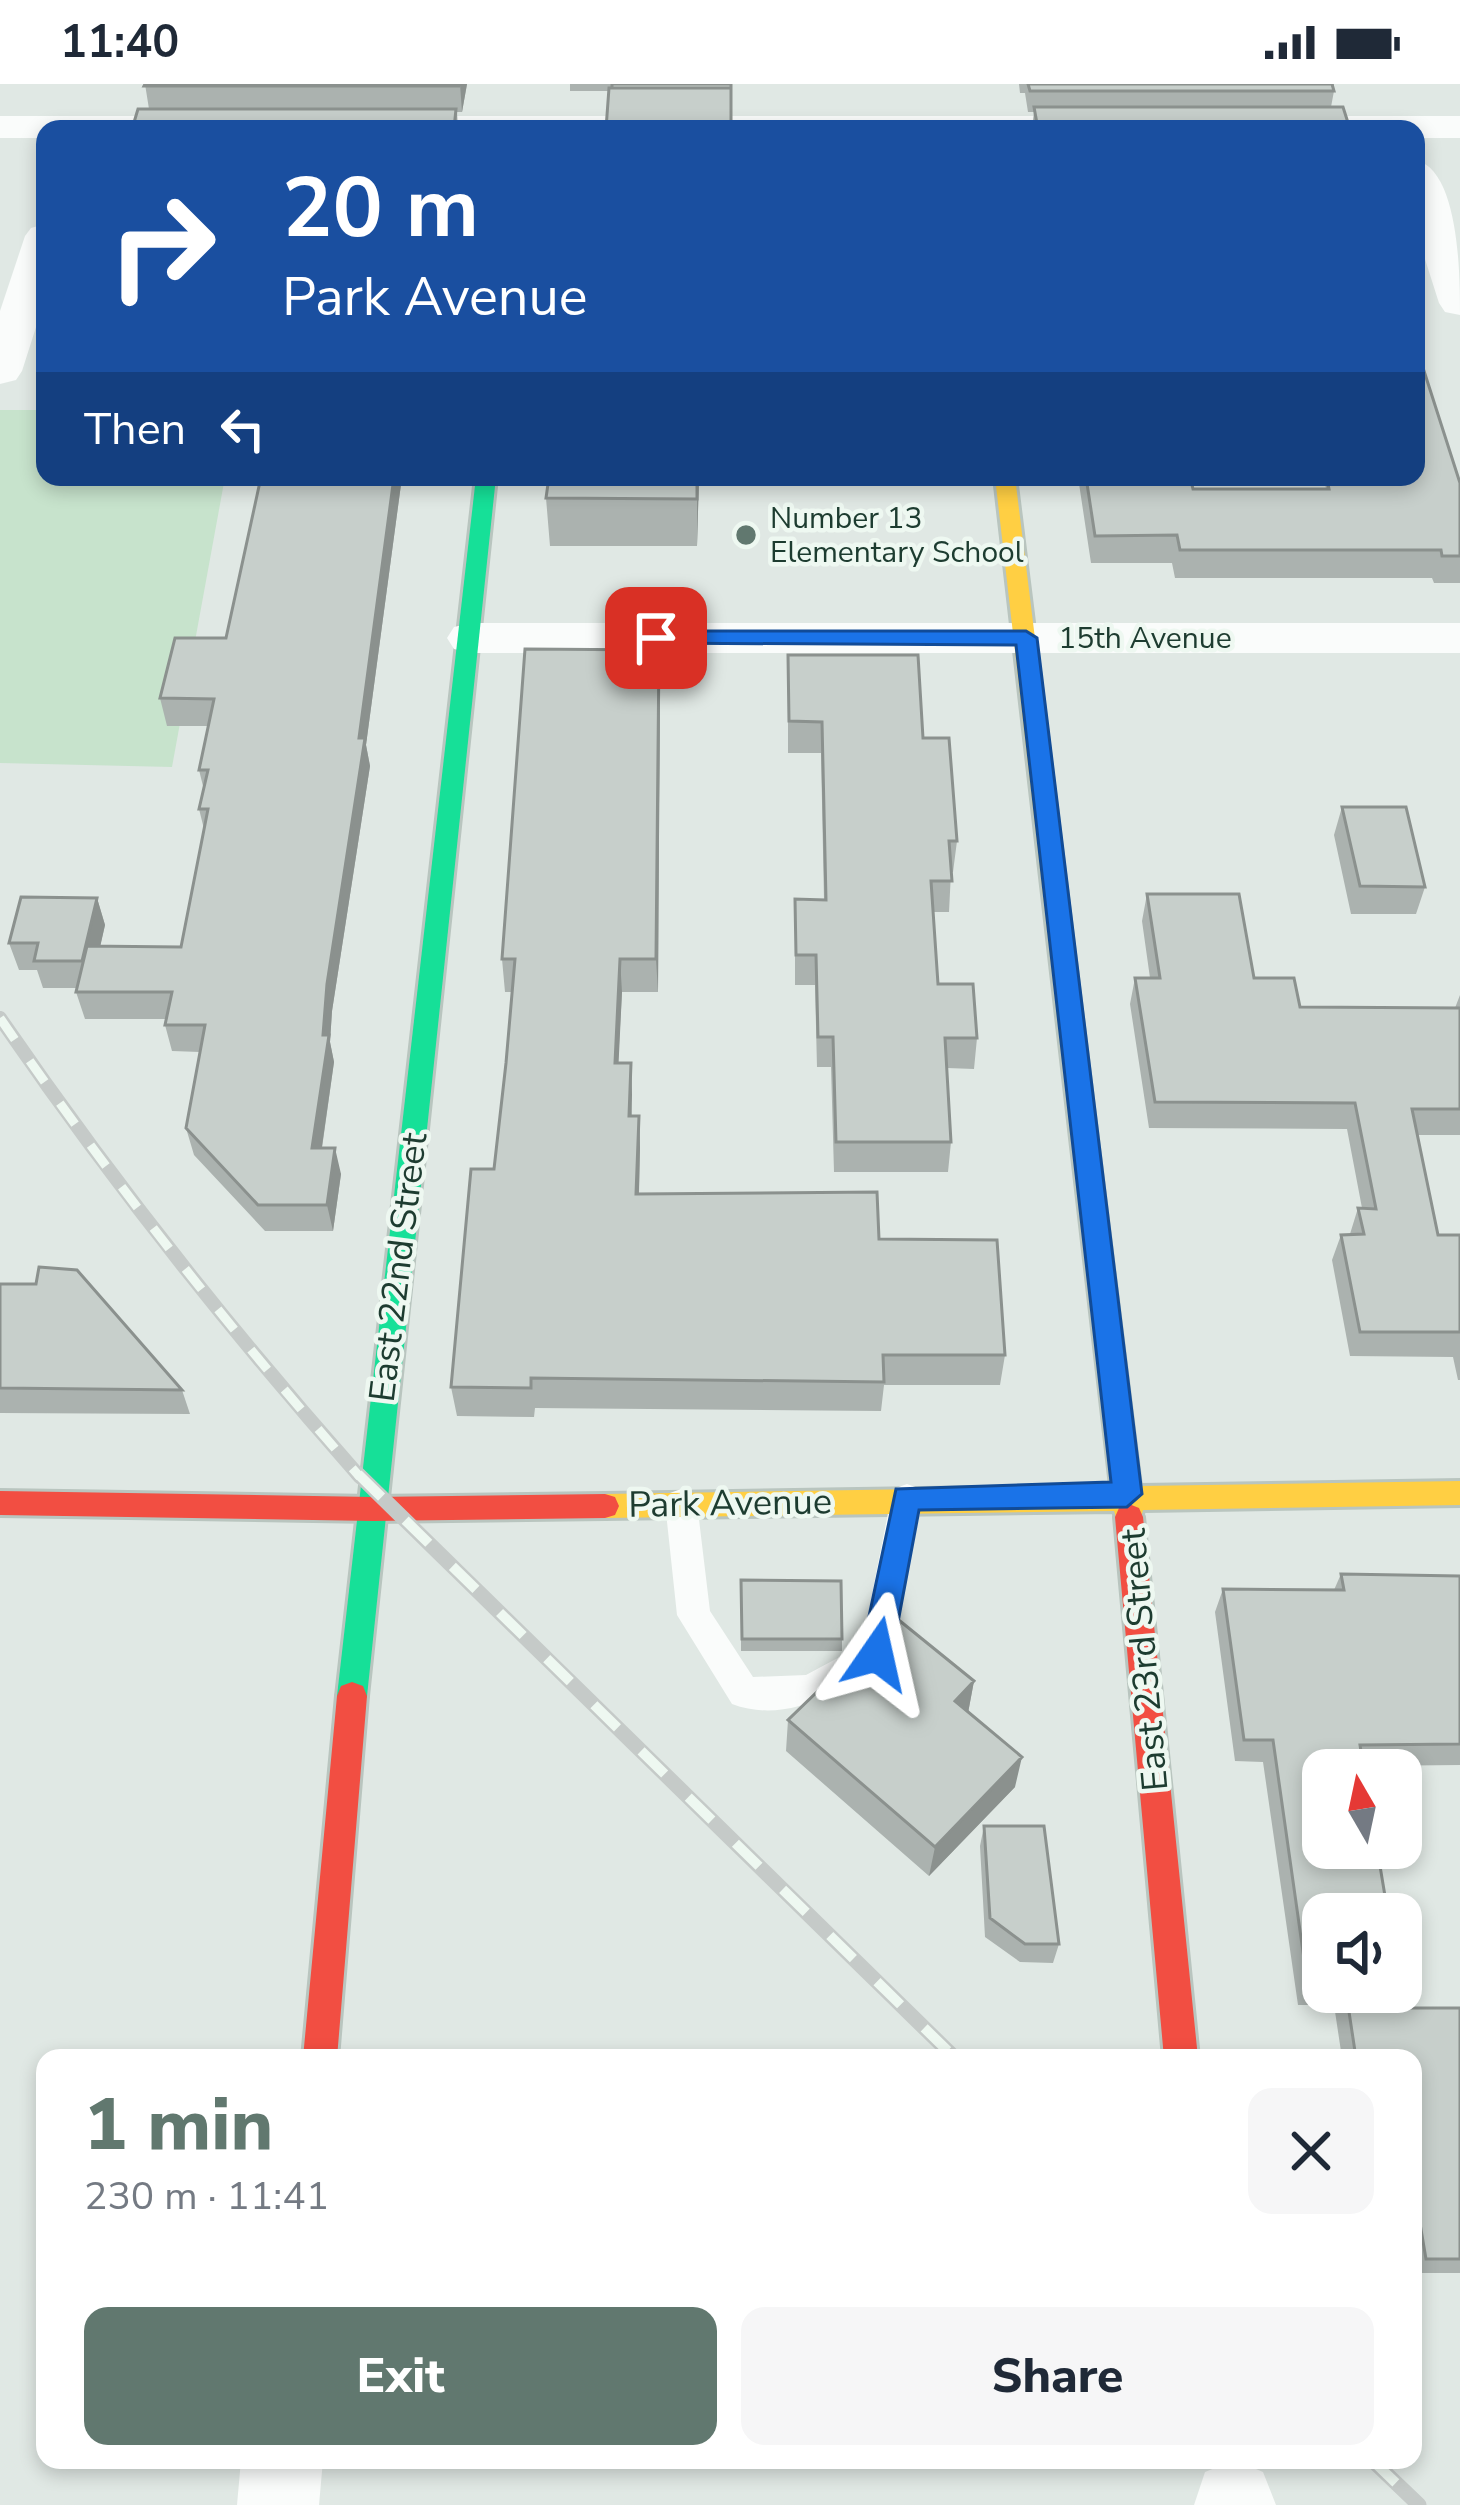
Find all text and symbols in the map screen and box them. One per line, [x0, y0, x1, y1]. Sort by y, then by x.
text: 11:40 [60, 12, 179, 73]
text: 20 m [282, 151, 479, 266]
icon: right [84, 168, 240, 324]
text: Park Avenue [282, 260, 588, 334]
icon: left [210, 396, 276, 462]
text: Then [84, 399, 186, 460]
place label: Number 13 Elementary School [770, 498, 1024, 573]
marker: Number 13 Elementary School [733, 522, 759, 548]
pin [605, 587, 707, 689]
icon: arrive [623, 605, 689, 671]
street label: 15th Avenue [1058, 618, 1232, 659]
street label: East 22nd Street [358, 1129, 439, 1405]
street label: Park Avenue [628, 1477, 832, 1530]
street label: East 23rd Street [1109, 1526, 1180, 1793]
position arrow [814, 1591, 940, 1717]
north arrow [1302, 1749, 1422, 1869]
map controls [1302, 1749, 1422, 2013]
button: sound [1302, 1893, 1422, 2013]
text: 1 min [84, 2076, 273, 2174]
button: close [1248, 2088, 1374, 2214]
text: 230 m · 11:41 [84, 2170, 329, 2223]
button: Exit [84, 2307, 717, 2445]
button: Share [741, 2307, 1374, 2445]

